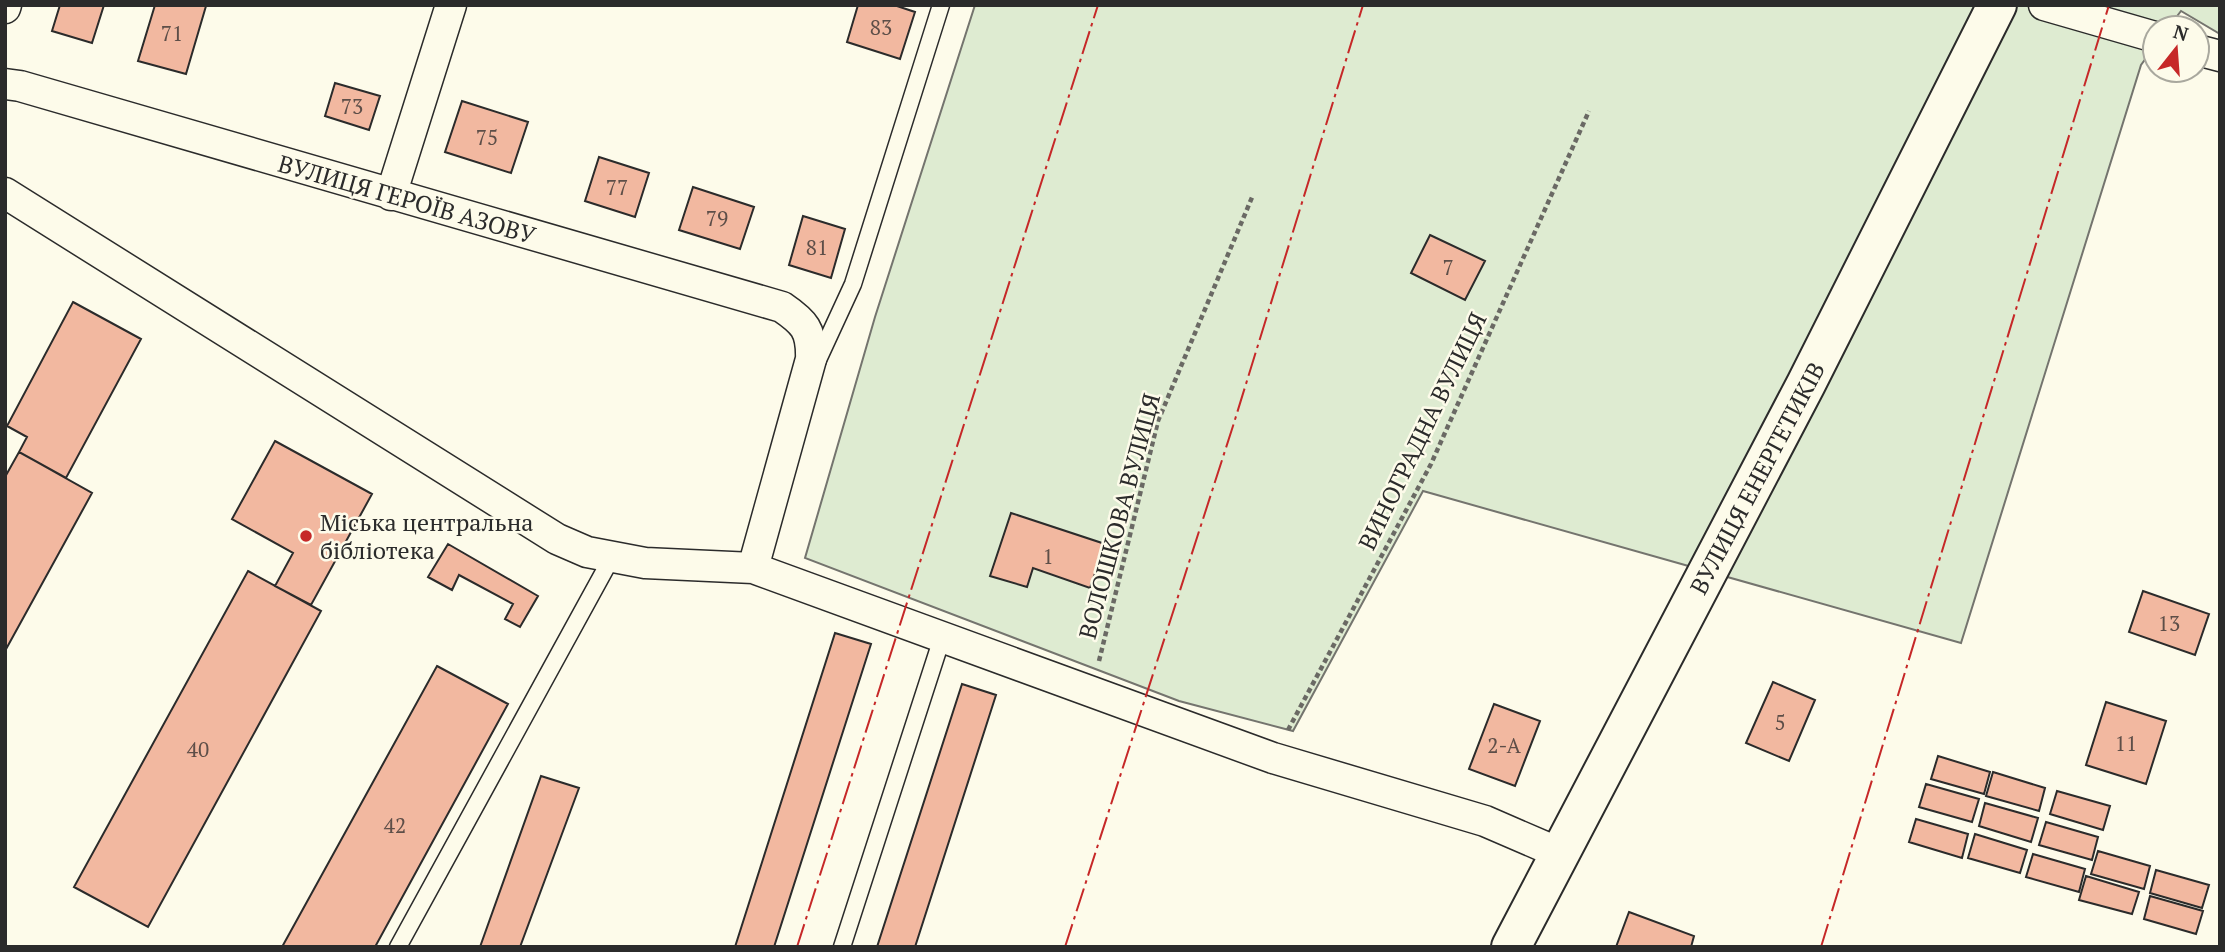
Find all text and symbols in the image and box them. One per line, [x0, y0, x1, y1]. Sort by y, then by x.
house number: 83 [870, 13, 892, 41]
north arrow [2141, 14, 2211, 84]
text: N [2171, 18, 2192, 46]
house number: 71 [161, 19, 183, 47]
house number: 73 [341, 92, 363, 120]
house number: 75 [476, 123, 498, 151]
street label: ВУЛИЦЯ ГЕРОЇВ АЗОВУ [275, 147, 540, 251]
house number: 77 [606, 173, 628, 201]
house number: 79 [706, 204, 728, 232]
house number: 81 [806, 233, 828, 261]
house number: 7 [1442, 253, 1454, 281]
street label: ВИНОГРАДНА ВУЛИЦЯ [1351, 307, 1493, 555]
street label: ВУЛИЦЯ ЕНЕРГЕТИКІВ [1682, 356, 1832, 600]
street label: ВОЛОШКОВА ВУЛИЦЯ [1071, 390, 1167, 642]
place label: Міська центральна бібліотека [320, 506, 533, 566]
marker: Міська центральна бібліотека [298, 528, 314, 544]
house number: 1 [1042, 542, 1054, 570]
house number: 13 [2158, 609, 2180, 637]
house number: 5 [1774, 708, 1786, 736]
house number: 11 [2115, 729, 2137, 757]
house number: 2-А [1487, 731, 1521, 759]
house number: 40 [187, 735, 209, 763]
house number: 42 [384, 811, 406, 839]

